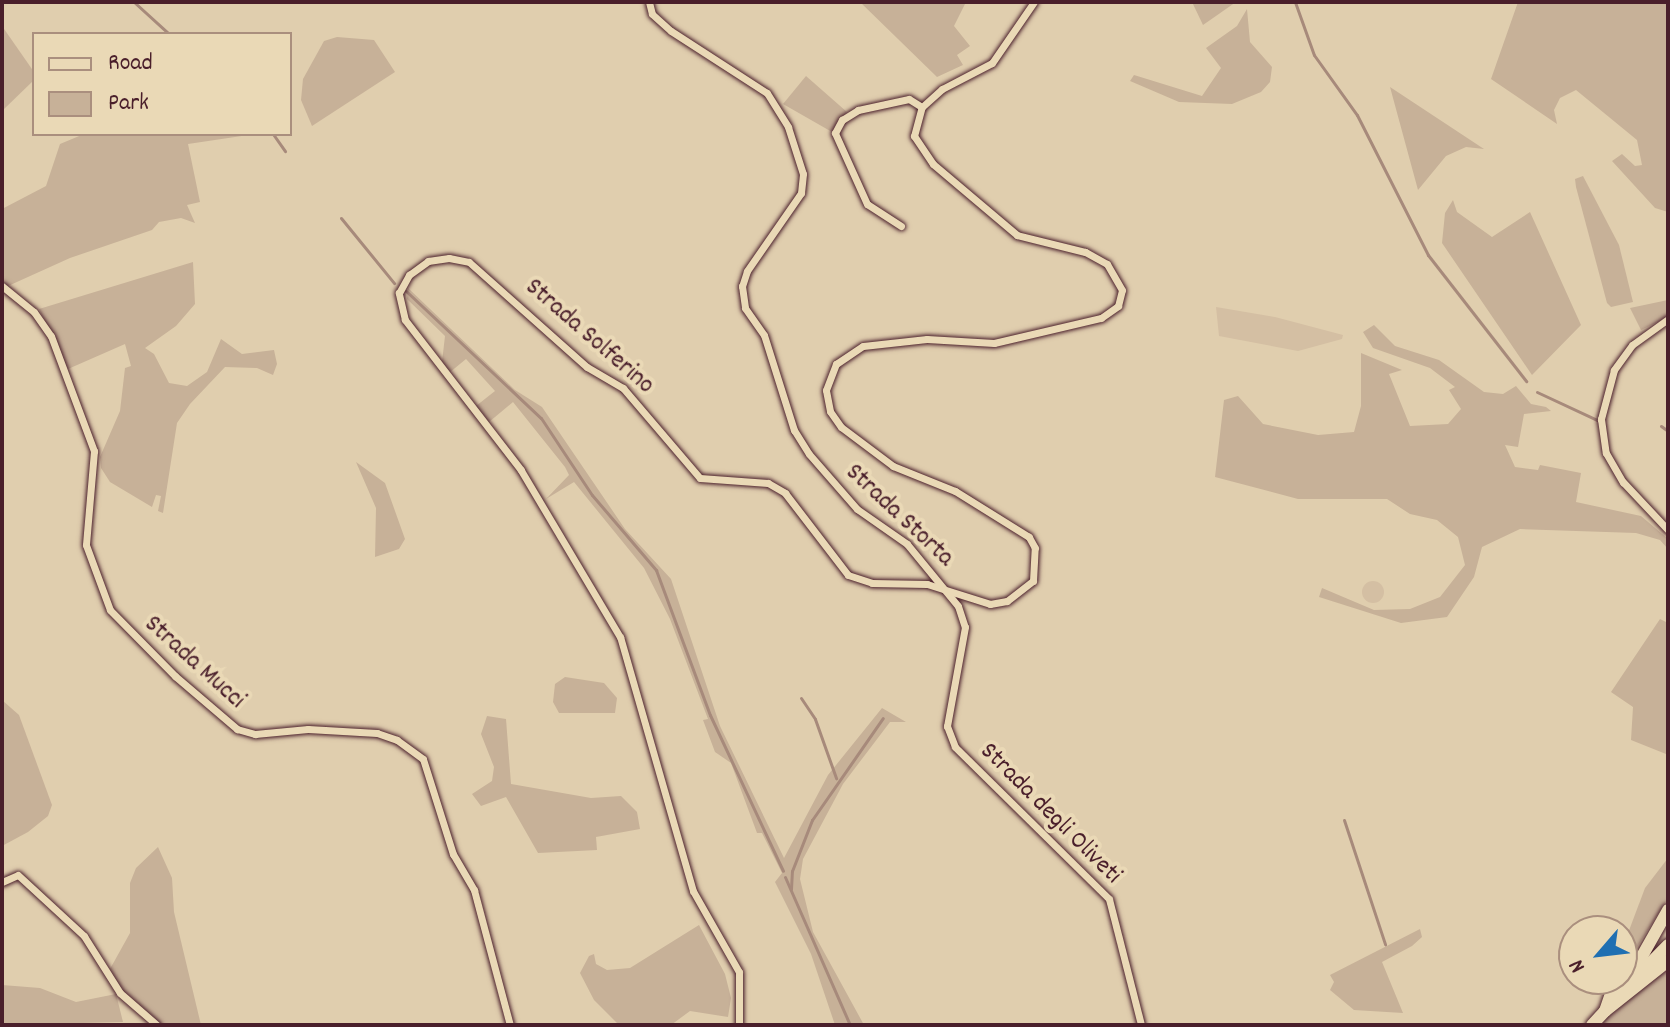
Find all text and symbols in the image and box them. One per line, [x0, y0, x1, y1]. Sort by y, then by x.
legend [32, 32, 292, 136]
text: Road [108, 47, 153, 81]
text: Park [108, 87, 149, 121]
street label: Strada Solferino [518, 272, 660, 402]
street label: Strada Storta [838, 458, 960, 574]
street label: Strada Mucci [137, 609, 251, 717]
street label: Strada degli Oliveti [973, 737, 1127, 891]
north arrow [1558, 915, 1638, 995]
text: N [1562, 953, 1594, 978]

